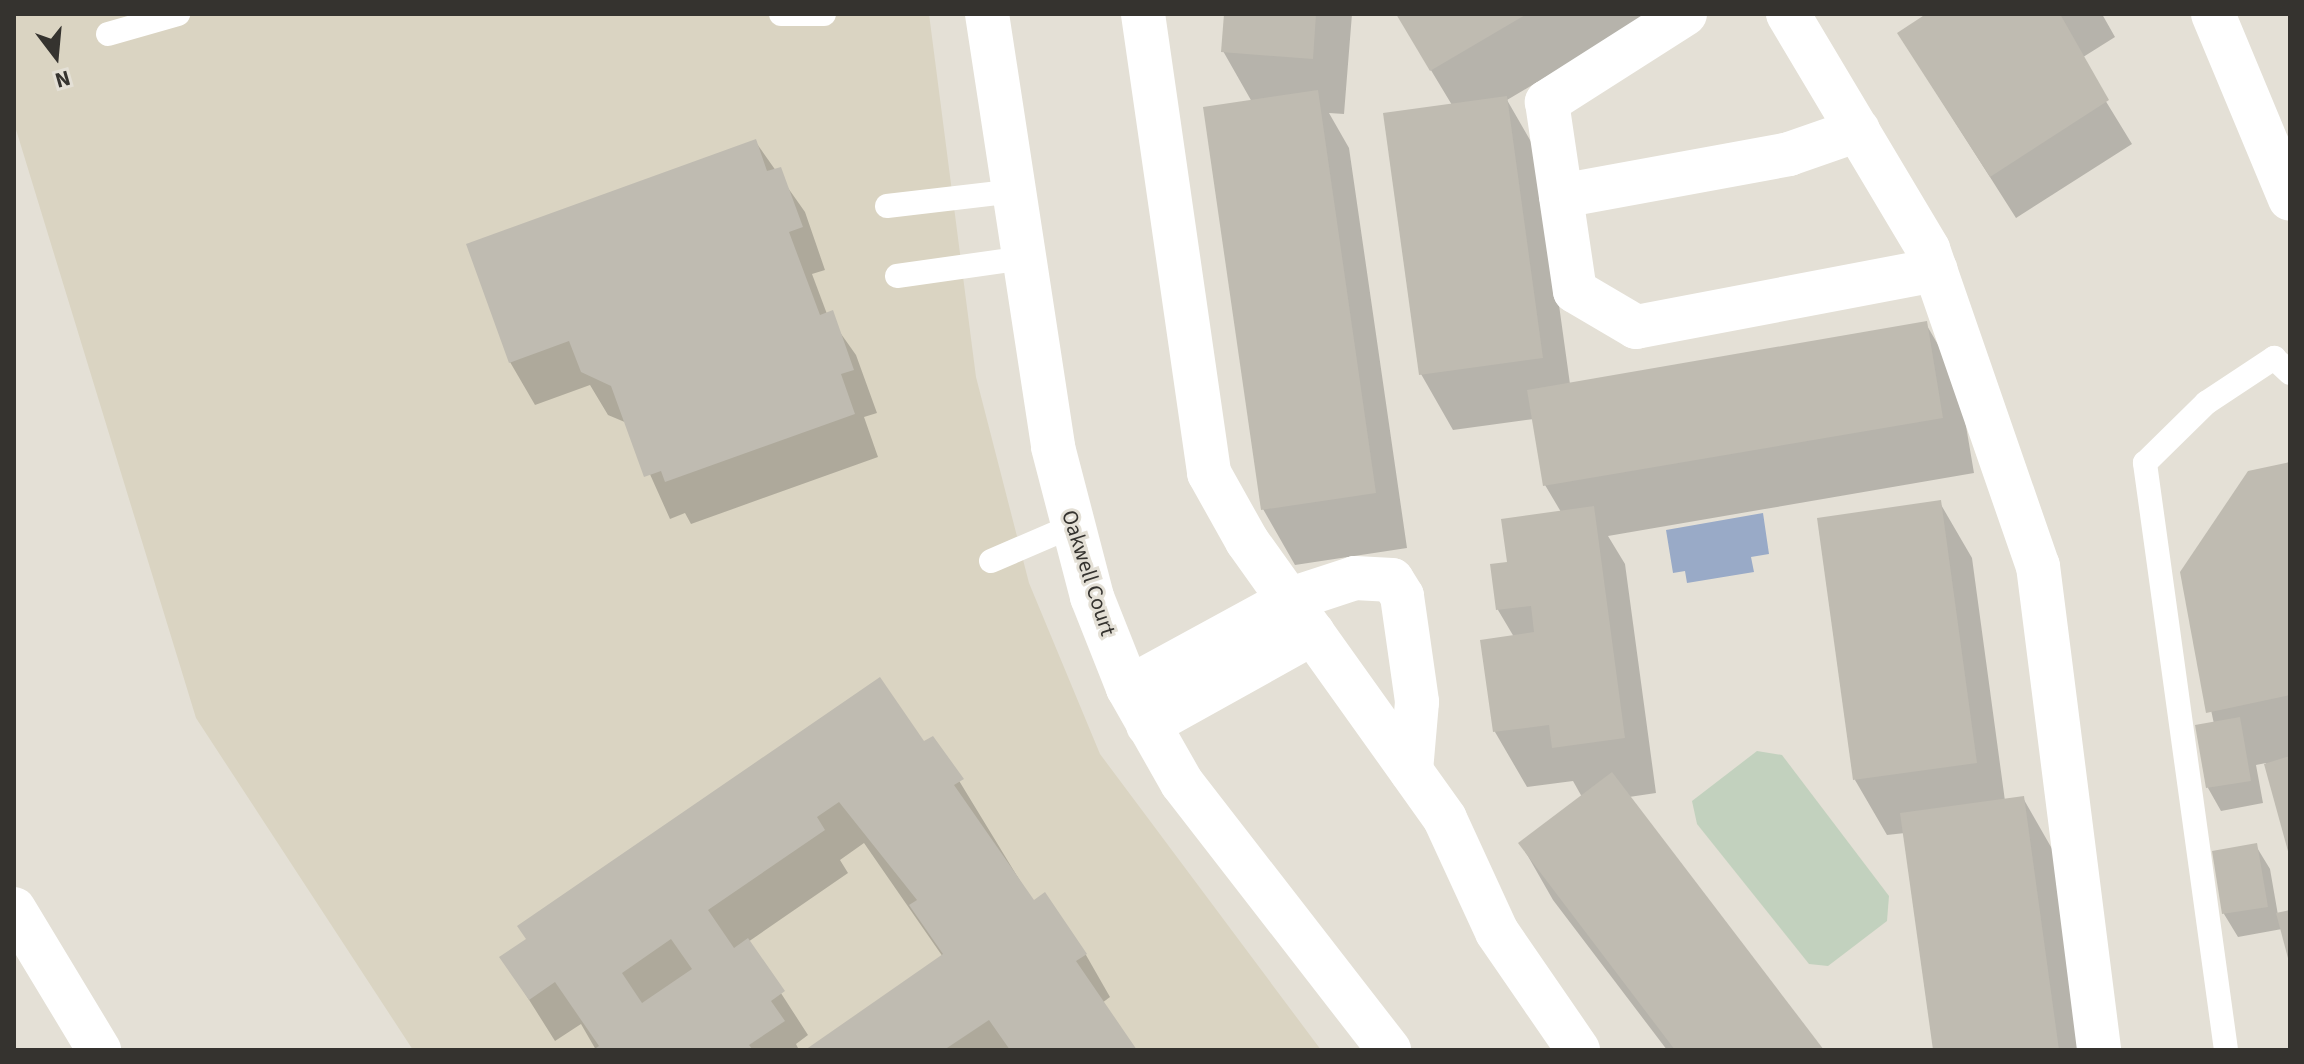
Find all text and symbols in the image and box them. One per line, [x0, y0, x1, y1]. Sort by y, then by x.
north arrow [16, 16, 96, 96]
text: N [51, 62, 74, 96]
street label: Oakwell Court [1055, 507, 1121, 639]

